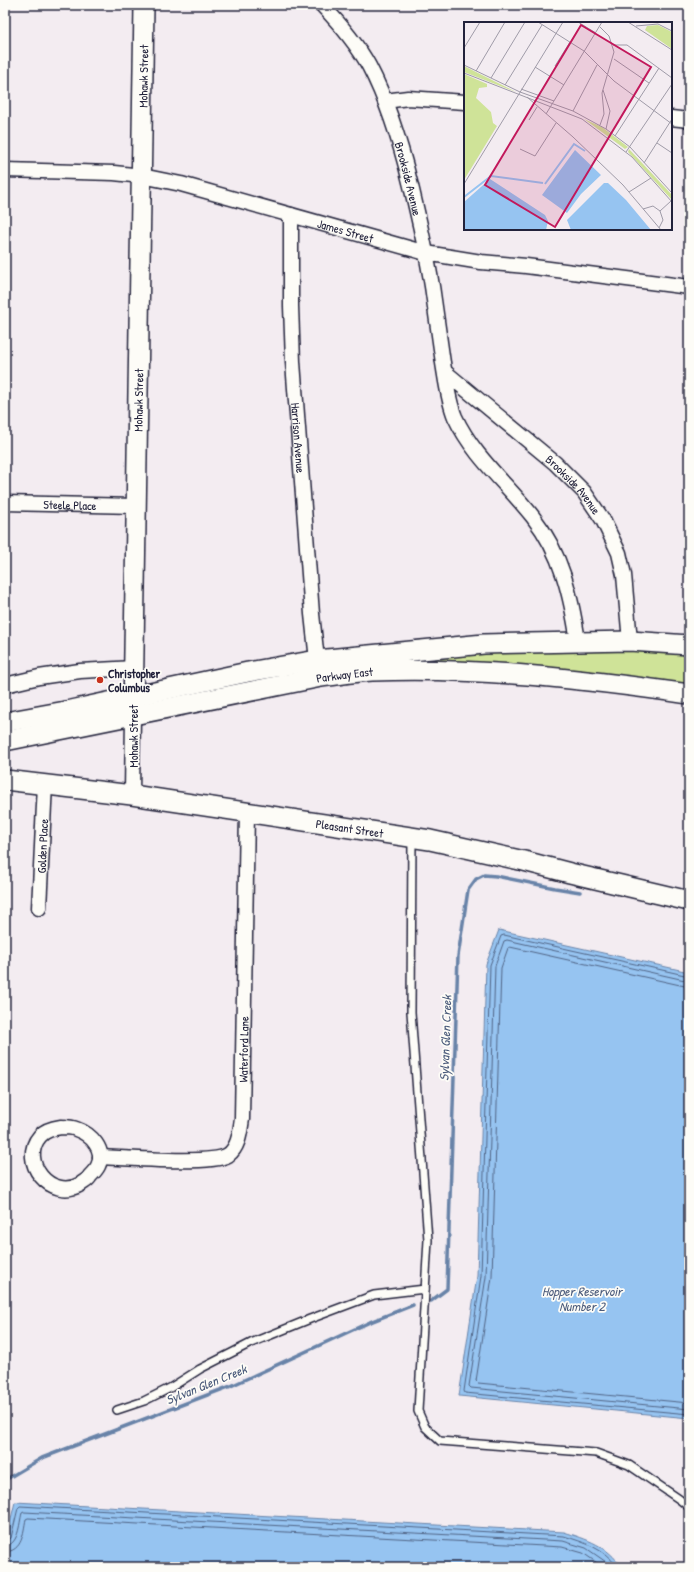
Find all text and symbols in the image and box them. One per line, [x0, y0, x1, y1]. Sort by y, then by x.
inset map [464, 22, 672, 230]
street label: Mohawk Street [134, 44, 152, 108]
street label: Brookside Avenue [391, 140, 426, 217]
street label: James Street [316, 214, 376, 247]
street label: Mohawk Street [129, 368, 147, 432]
street label: Harrison Avenue [288, 402, 310, 474]
street label: Brookside Avenue [542, 450, 605, 518]
street label: Steele Place [43, 495, 97, 514]
street label: Parkway East [314, 662, 374, 686]
place label: Christopher Columbus [108, 665, 160, 696]
marker: Christopher Columbus [95, 675, 105, 685]
street label: Mohawk Street [125, 704, 142, 767]
street label: Pleasant Street [315, 814, 385, 841]
street label: Golden Place [32, 818, 52, 874]
water label: Sylvan Glen Creek [435, 993, 456, 1081]
street label: Waterford Lane [234, 1016, 252, 1083]
water label: Hopper Reservoir Number 2 [542, 1282, 624, 1315]
water label: Sylvan Glen Creek [163, 1359, 251, 1408]

